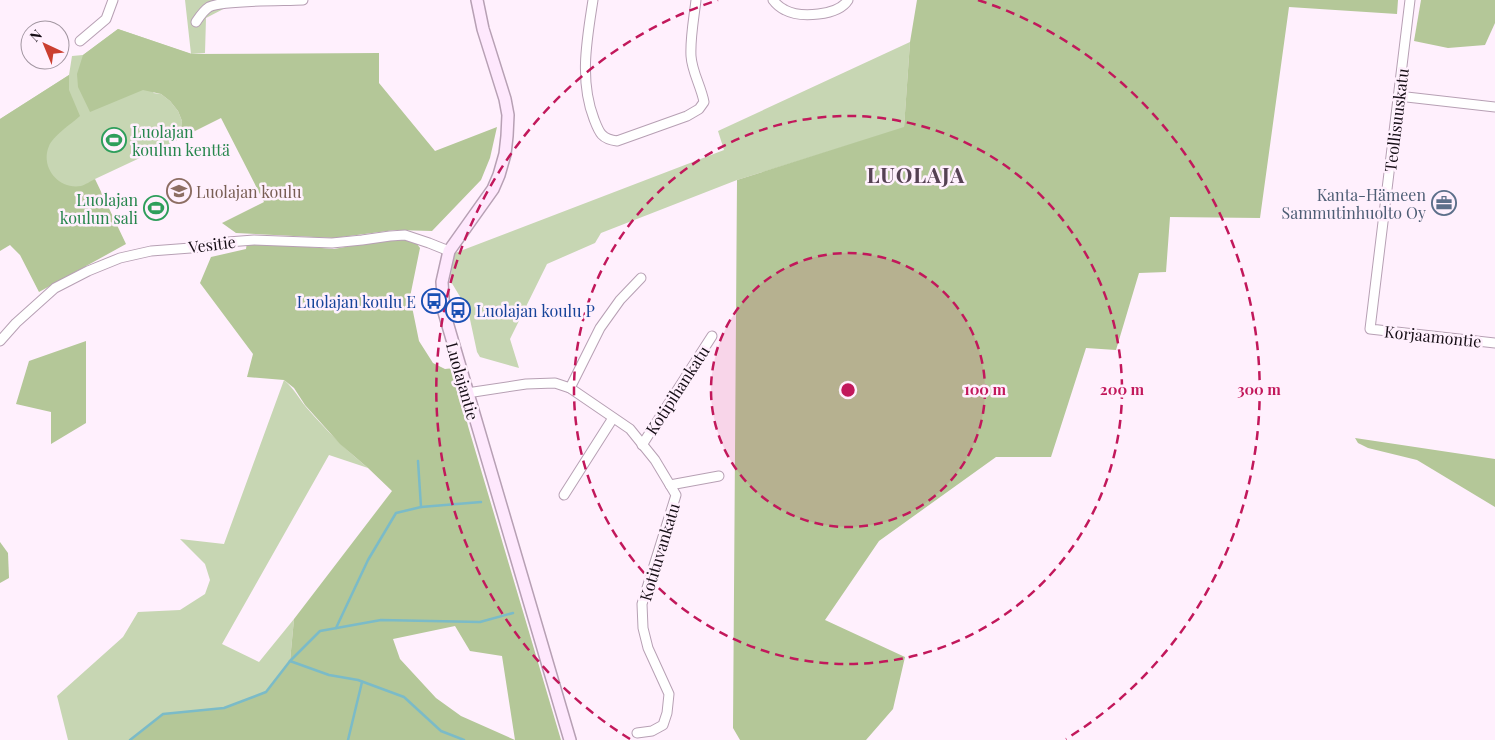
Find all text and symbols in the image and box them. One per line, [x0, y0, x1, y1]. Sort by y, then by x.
north arrow [20, 20, 70, 70]
text: N [25, 25, 46, 46]
street label: Teollisuuskatu [1379, 67, 1413, 173]
place label: Luolajan koulun kenttä [132, 121, 230, 160]
sports icon: Luolajan koulun kenttä [101, 127, 127, 153]
district label: LUOLAJA [867, 160, 965, 188]
school or university icon: Luolajan koulu [166, 178, 192, 204]
place label: Luolajan koulu [196, 181, 301, 202]
place label: Kanta-Hämeen Sammutinhuolto Oy [1282, 184, 1426, 223]
place label: Luolajan koulun sali [60, 189, 138, 228]
office icon: Kanta-Hämeen Sammutinhuolto Oy [1431, 190, 1457, 216]
sports icon: Luolajan koulun sali [143, 195, 169, 221]
street label: Vesitie [186, 231, 237, 257]
bus stop icon: Luolajan koulu E [421, 288, 447, 314]
place label: Luolajan koulu E [297, 291, 416, 312]
bus stop icon: Luolajan koulu P [445, 297, 471, 323]
place label: Luolajan koulu P [476, 300, 595, 321]
street label: Korjaamontie [1383, 320, 1483, 352]
street label: Luolajantie [442, 340, 484, 422]
street label: Kotipihankatu [640, 341, 714, 439]
text: 100 m [964, 379, 1007, 399]
text: 200 m [1100, 379, 1145, 399]
text: 300 m [1237, 379, 1281, 399]
centre of rings [839, 381, 857, 399]
street label: Kotituvankatu [634, 500, 684, 604]

